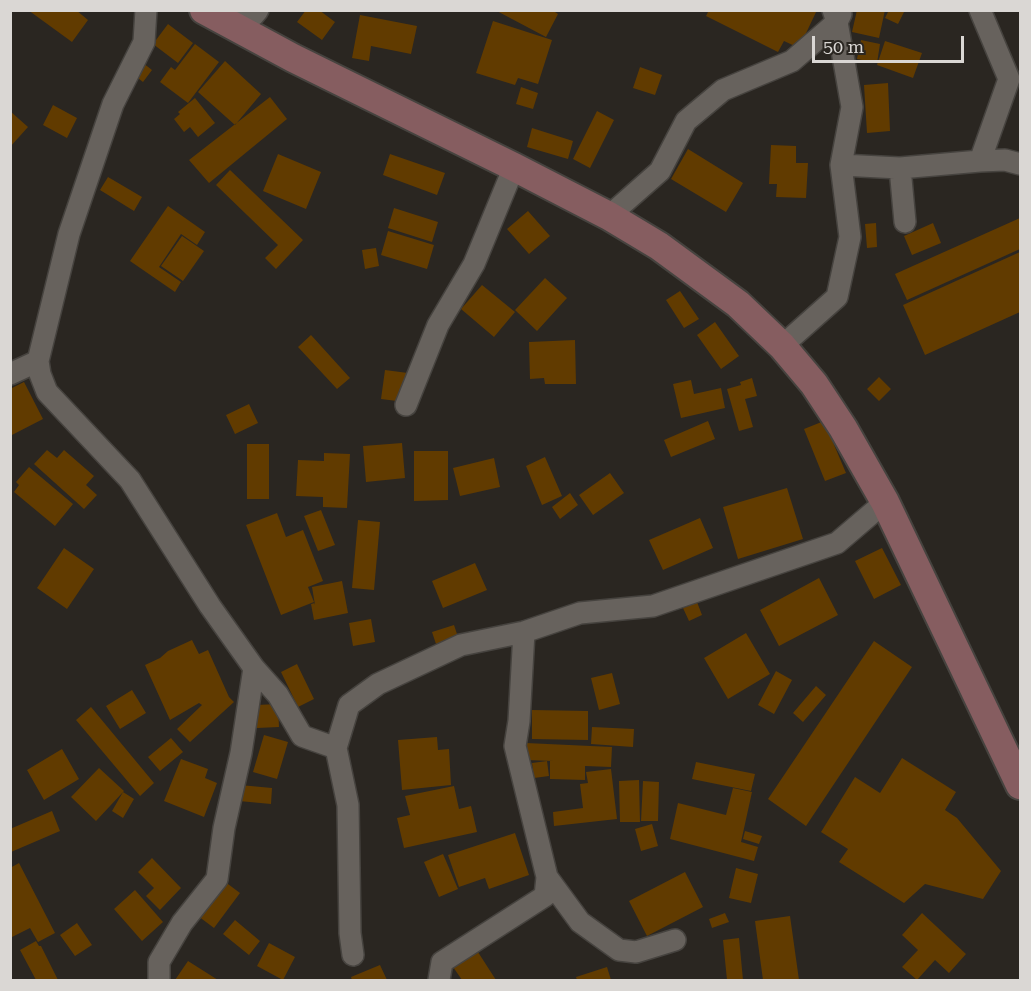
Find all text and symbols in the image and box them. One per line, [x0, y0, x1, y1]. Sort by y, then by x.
scale bar [815, 24, 966, 62]
text: 50 m [823, 36, 864, 57]

